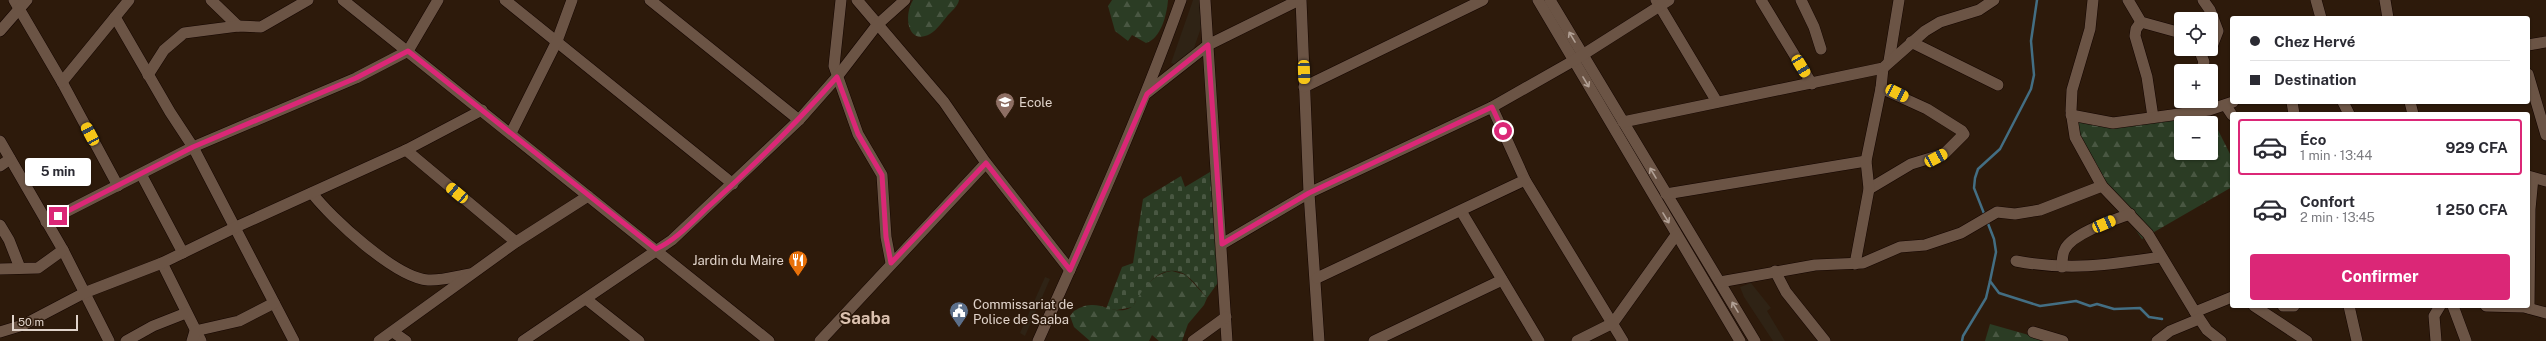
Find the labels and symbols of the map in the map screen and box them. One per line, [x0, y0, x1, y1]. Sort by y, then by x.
one-way arrow [1567, 31, 1575, 43]
car [1790, 53, 1812, 79]
car [1298, 60, 1310, 84]
one-way arrow [1582, 76, 1590, 88]
car [1884, 82, 1910, 104]
school or university icon: Ecole [994, 91, 1016, 119]
place label: Ecole [1019, 95, 1052, 110]
car [79, 121, 101, 147]
route start [1494, 122, 1512, 140]
car [1923, 147, 1949, 169]
callout: 5 min [25, 158, 91, 186]
one-way arrow [1648, 167, 1656, 179]
car [444, 181, 470, 205]
route end [49, 207, 67, 225]
one-way arrow [1663, 212, 1671, 224]
car [2091, 214, 2117, 234]
restaurant icon: Jardin du Maire [787, 249, 809, 277]
place label: Jardin du Maire [692, 253, 784, 268]
place label: Commissariat de Police de Saaba [973, 297, 1074, 327]
public building icon: Commissariat de Police de Saaba [948, 300, 970, 328]
one-way arrow [1731, 301, 1739, 313]
district label: Saaba [840, 308, 890, 328]
scale bar [12, 313, 78, 332]

